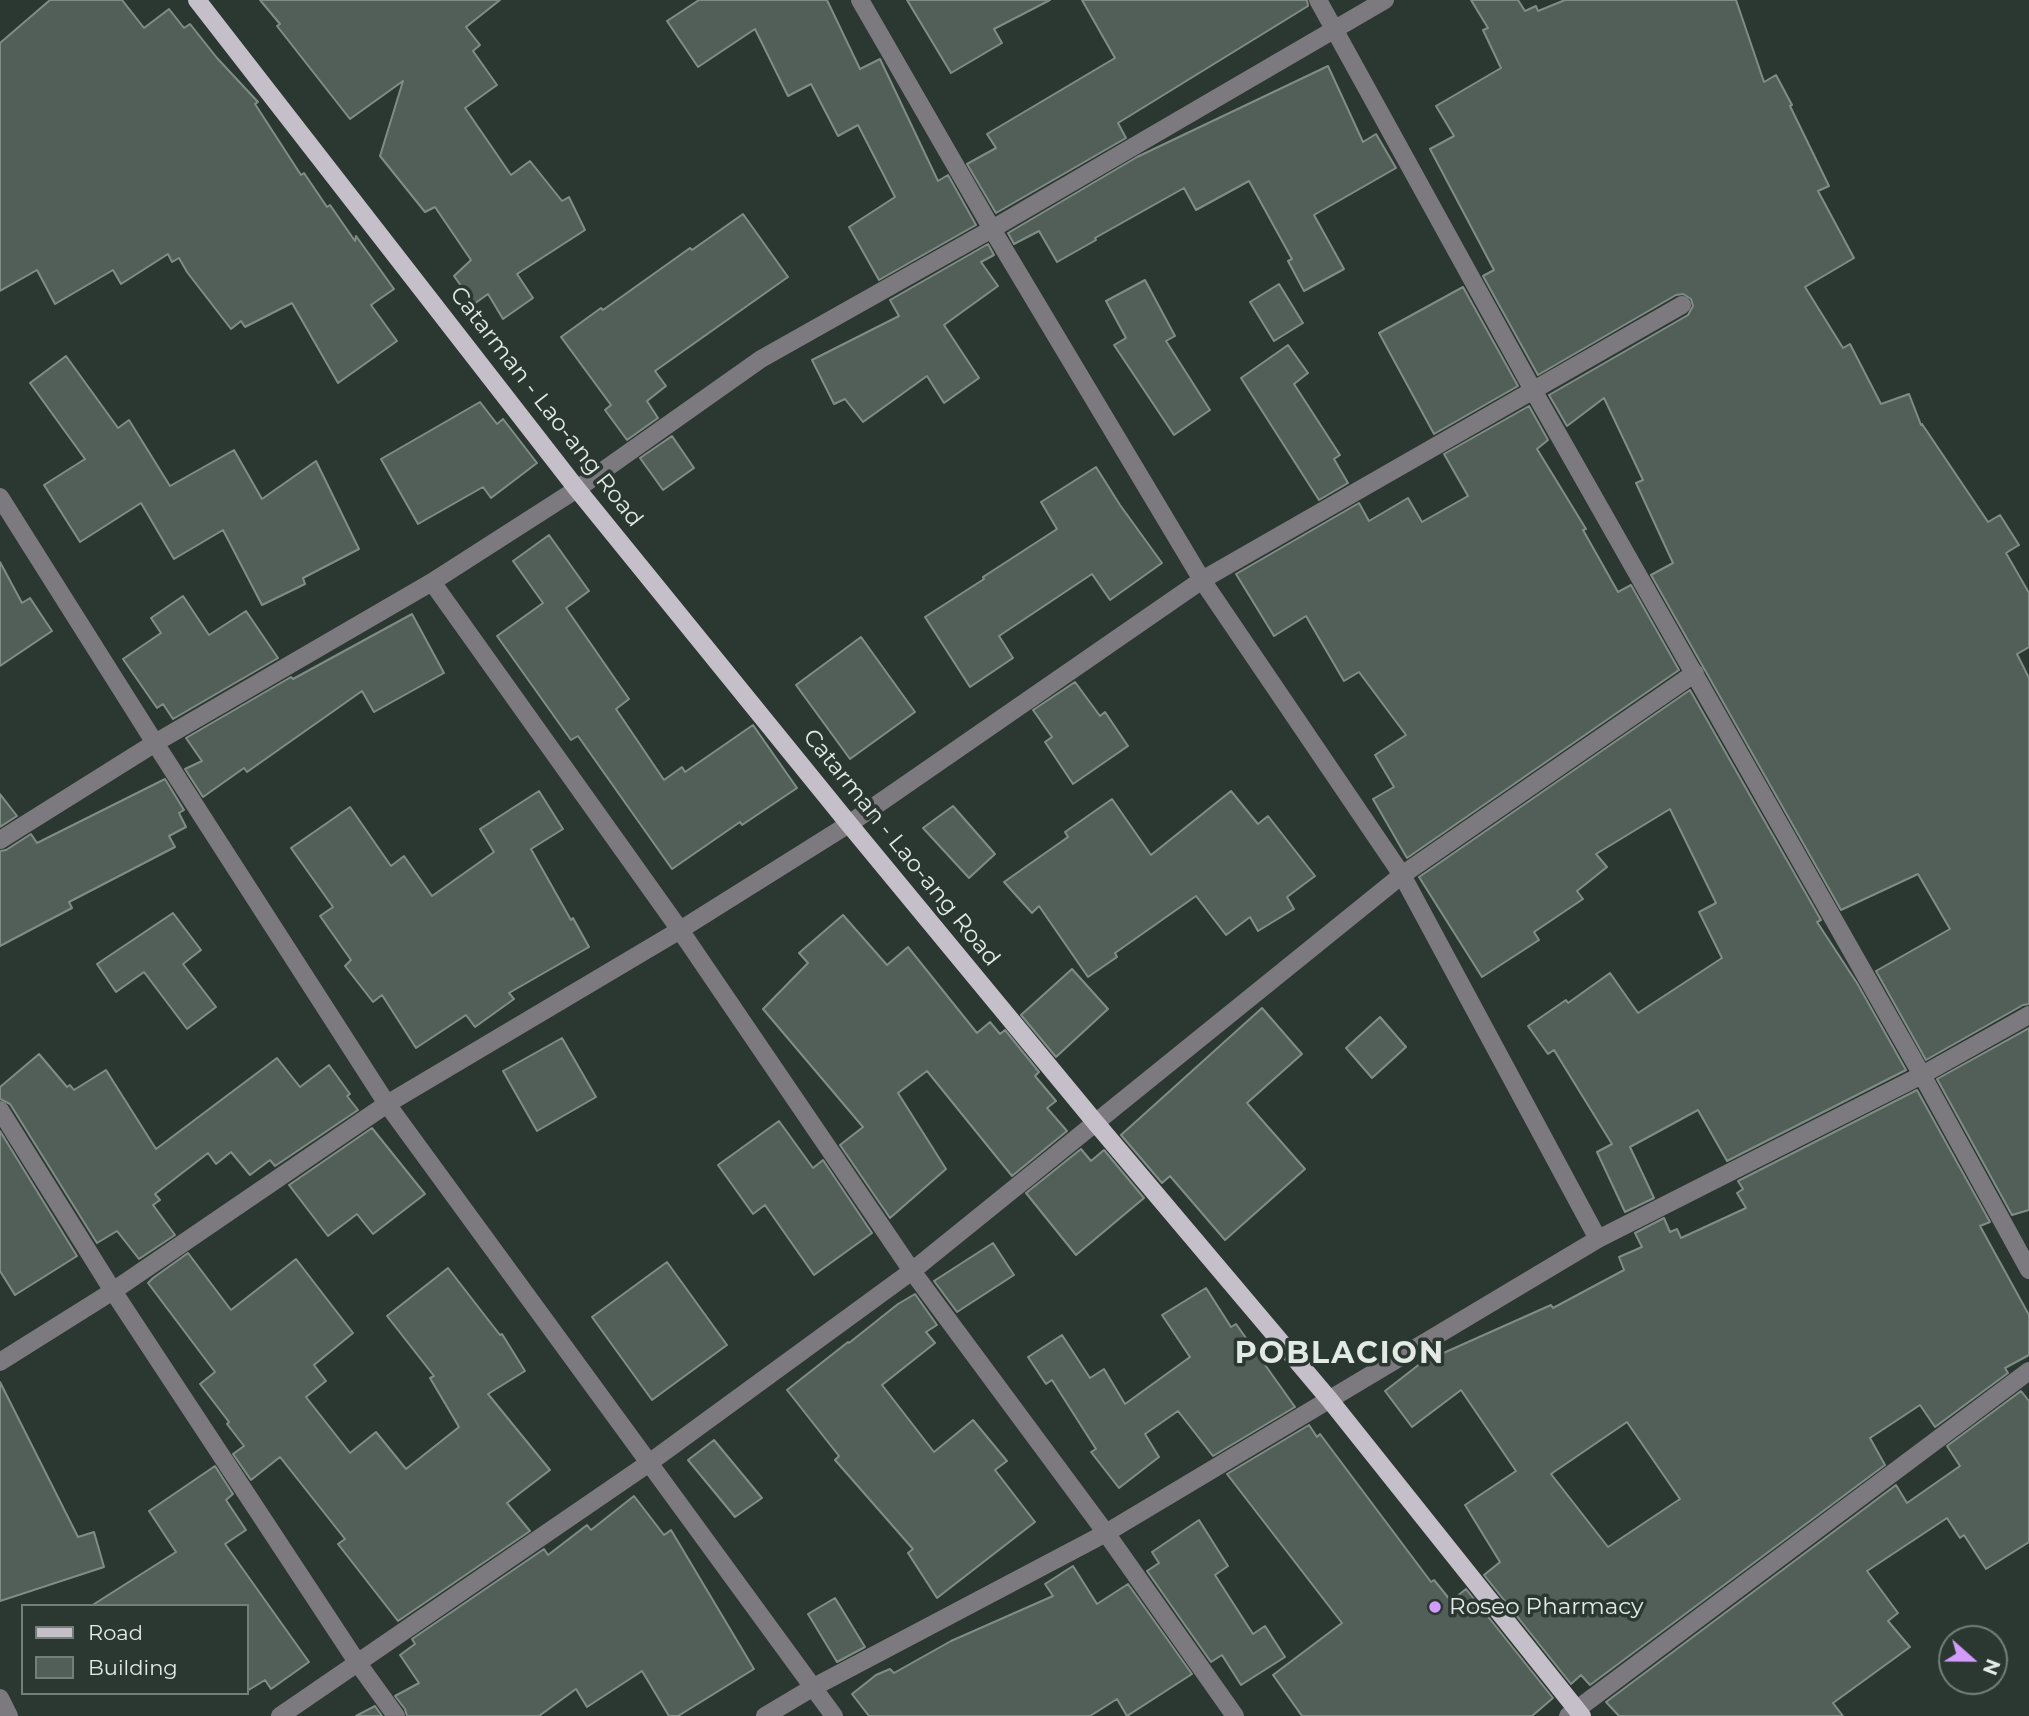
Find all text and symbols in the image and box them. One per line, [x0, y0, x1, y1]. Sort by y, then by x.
street label: Catarman - Lao-ang Road [444, 281, 648, 533]
street label: Catarman - Lao-ang Road [797, 724, 1005, 972]
district label: POBLACION [1236, 1336, 1444, 1372]
place label: Roseo Pharmacy [1449, 1593, 1644, 1621]
marker: Roseo Pharmacy [1427, 1599, 1443, 1615]
legend [21, 1604, 248, 1695]
text: Road [88, 1620, 143, 1645]
north arrow [1938, 1625, 2008, 1695]
text: Building [88, 1655, 178, 1680]
text: N [1978, 1656, 2005, 1678]

